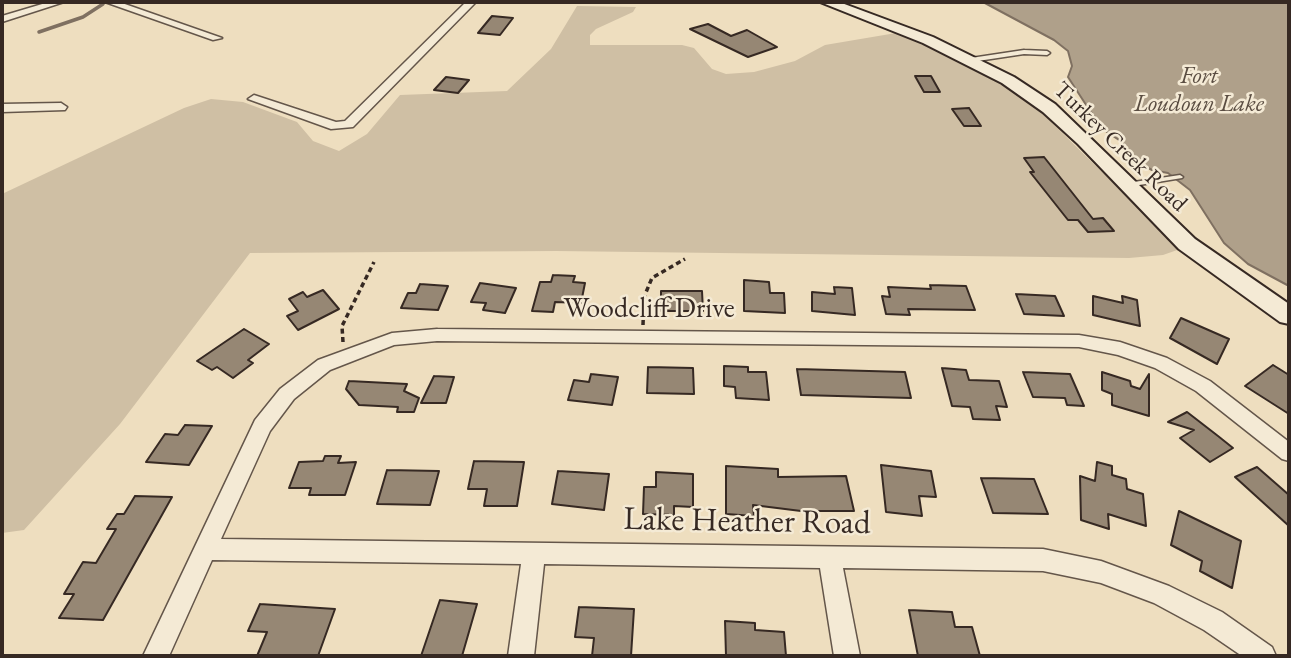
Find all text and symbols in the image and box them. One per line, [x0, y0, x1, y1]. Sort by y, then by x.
water label: Fort Loudoun Lake [1134, 62, 1264, 118]
street label: Turkey Creek Road [1048, 76, 1192, 218]
street label: Woodcliff Drive [563, 292, 735, 326]
street label: Lake Heather Road [623, 500, 871, 544]

